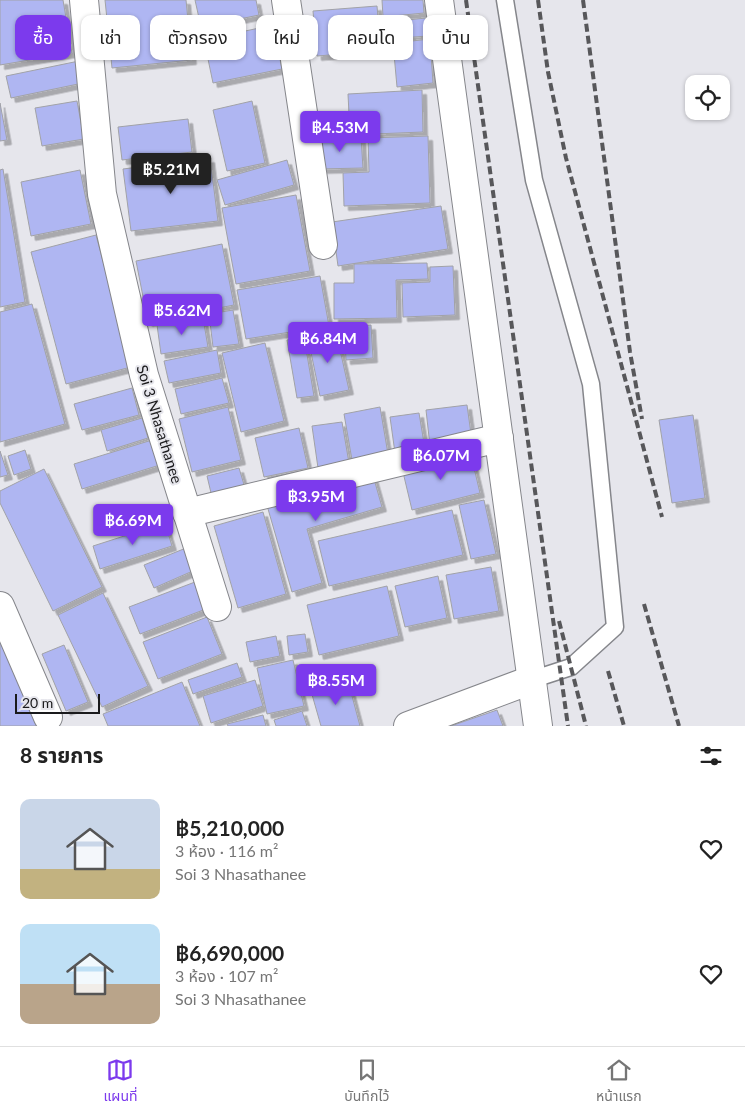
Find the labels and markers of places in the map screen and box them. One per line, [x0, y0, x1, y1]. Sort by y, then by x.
pin: ฿4.53M [299, 110, 381, 153]
pin: ฿5.21M [130, 152, 212, 195]
pin: ฿5.62M [141, 294, 223, 336]
pin: ฿6.84M [287, 322, 369, 364]
pin: ฿6.07M [400, 438, 482, 481]
pin: ฿3.95M [275, 480, 357, 522]
pin: ฿6.69M [92, 504, 174, 546]
pin: ฿8.55M [295, 664, 377, 706]

